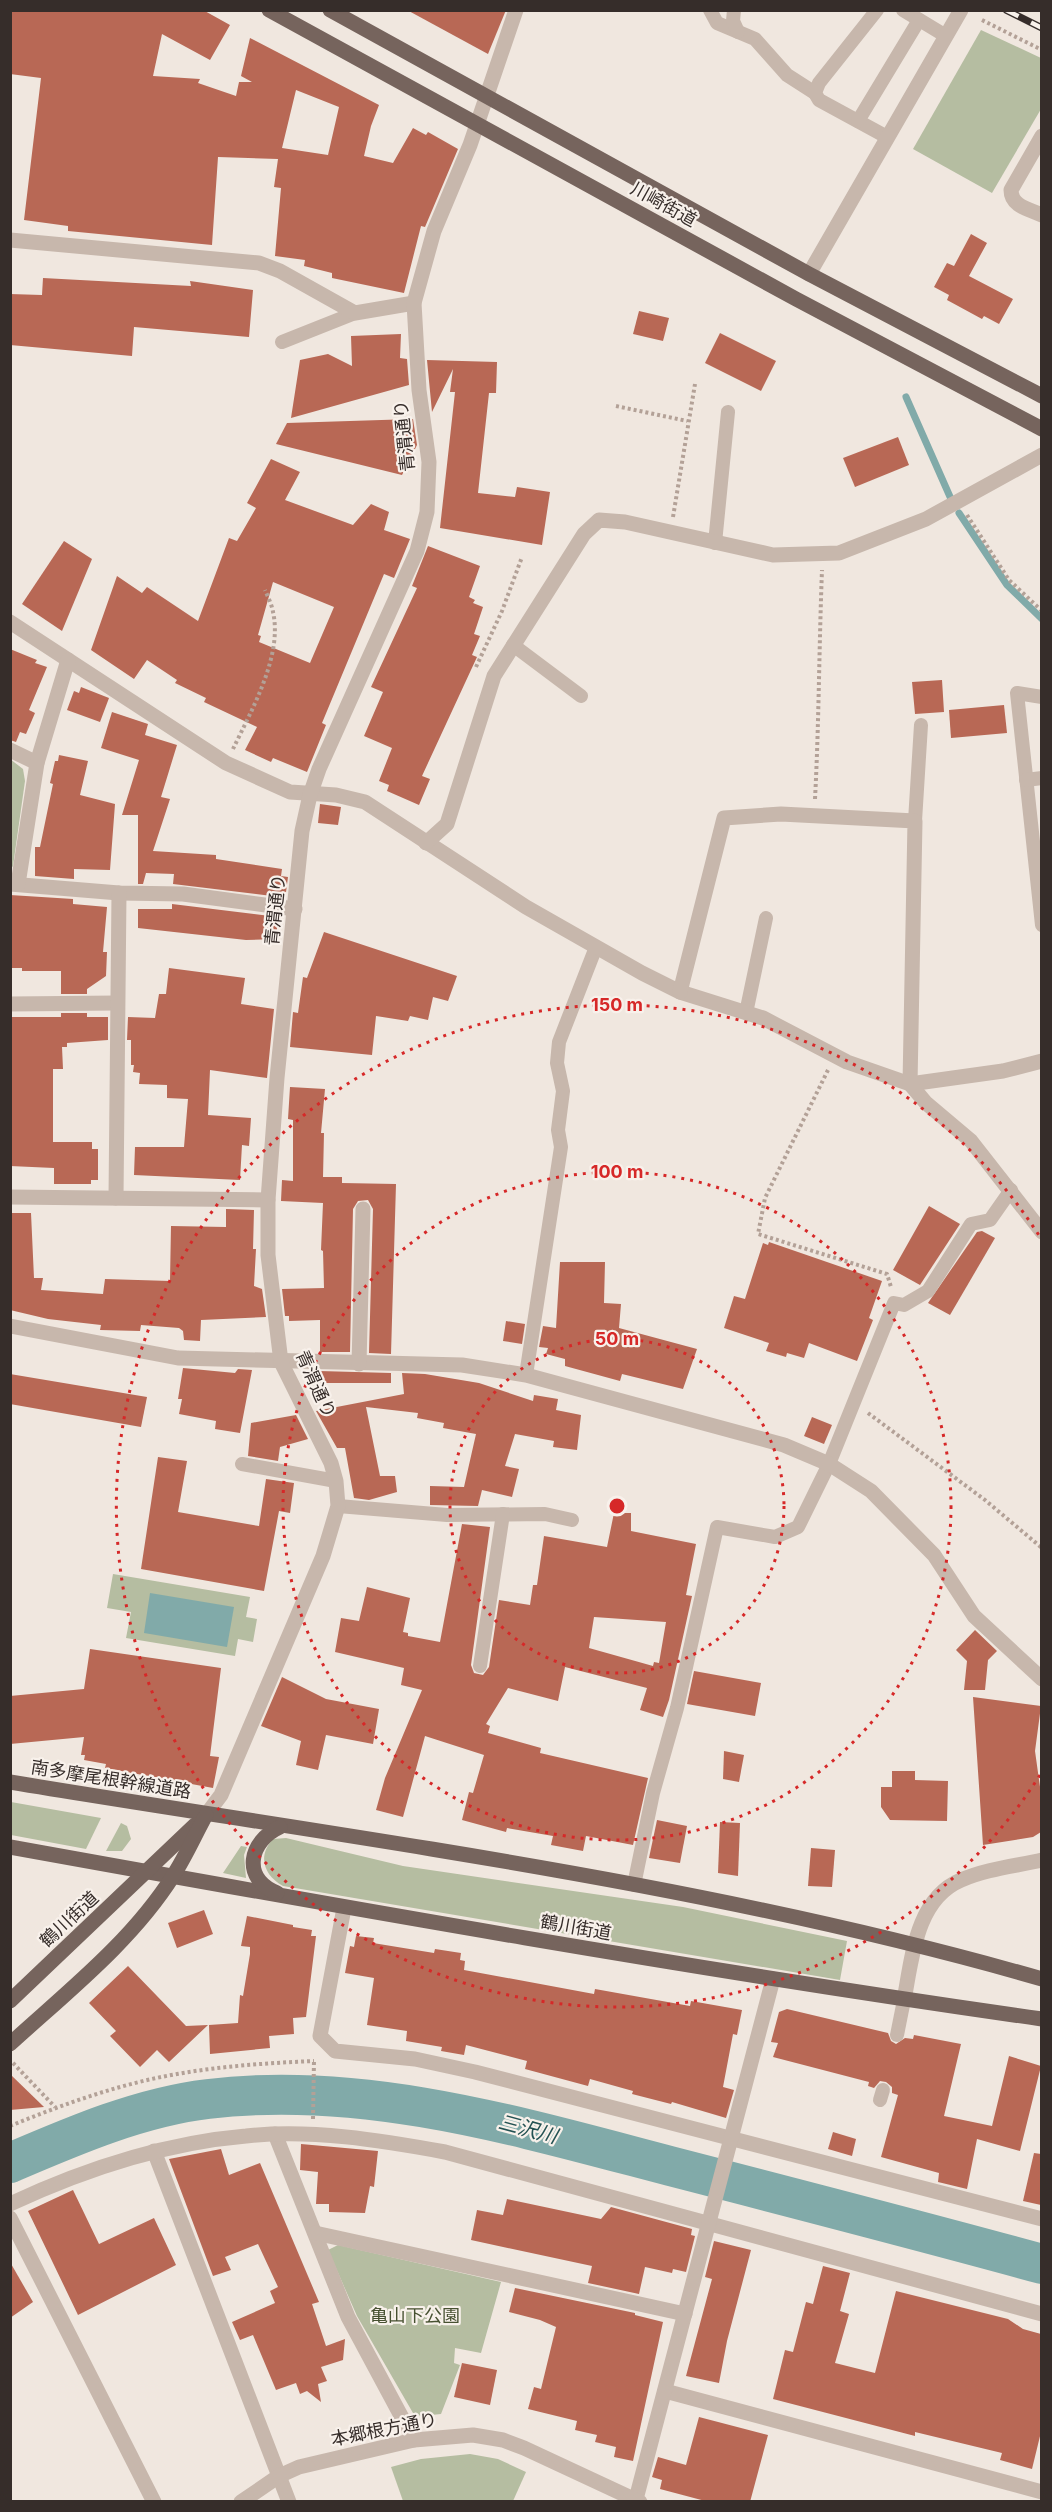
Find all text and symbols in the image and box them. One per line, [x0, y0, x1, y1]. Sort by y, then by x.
street label: 川崎街道 [627, 177, 701, 231]
street label: 青渭通り [390, 399, 418, 473]
street label: 青渭通り [261, 873, 289, 947]
text: 150 m [591, 994, 643, 1015]
text: 100 m [591, 1161, 643, 1182]
text: 50 m [595, 1328, 639, 1349]
street label: 青渭通り [292, 1347, 340, 1421]
centre of rings [607, 1496, 627, 1516]
street label: 南多摩尾根幹線道路 [29, 1756, 193, 1802]
street label: 鶴川街道 [36, 1887, 102, 1951]
street label: 鶴川街道 [539, 1910, 613, 1944]
water label: 三沢川 [496, 2110, 562, 2149]
park label: 亀山下公園 [370, 2305, 460, 2326]
street label: 本郷根方通り [329, 2408, 439, 2450]

